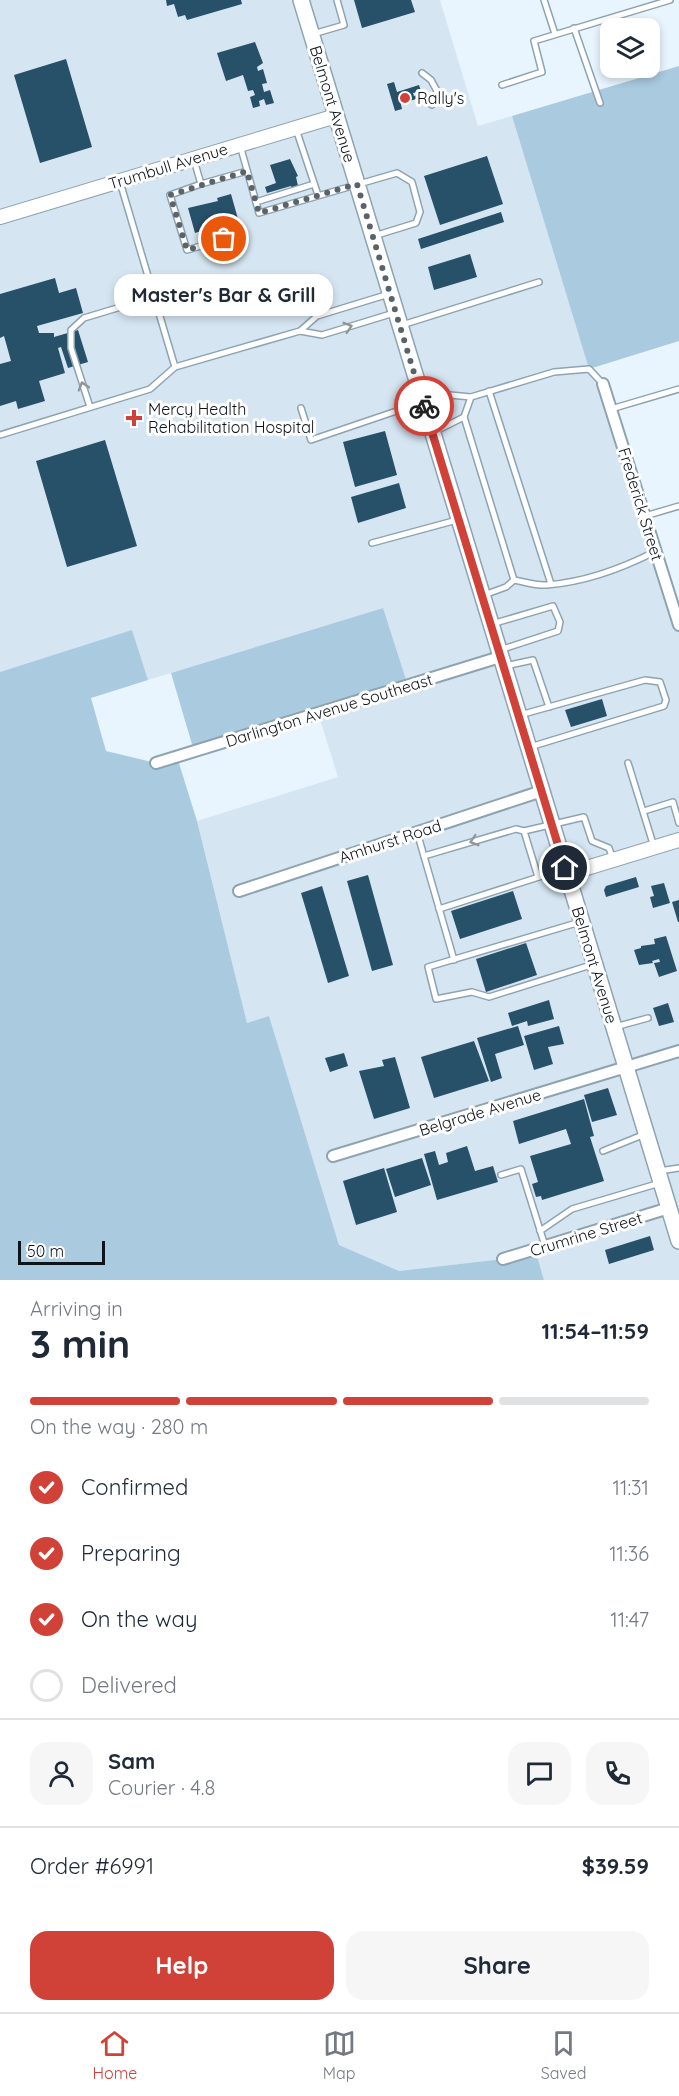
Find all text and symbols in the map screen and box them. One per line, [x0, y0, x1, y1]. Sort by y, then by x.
map controls [600, 18, 660, 78]
button: layers [600, 18, 660, 78]
street label: Belmont Avenue [306, 43, 360, 165]
place label: Rally's [417, 88, 464, 108]
marker: Rally's [398, 91, 412, 105]
street label: Trumbull Avenue [106, 138, 230, 194]
pin [198, 213, 249, 264]
icon: bag [207, 222, 240, 255]
callout: Master's Bar & Grill [115, 275, 334, 317]
text: Master's Bar & Grill [131, 282, 316, 307]
one-way arrow [342, 322, 353, 334]
courier [394, 376, 454, 436]
one-way arrow [78, 381, 91, 392]
icon: bike [408, 390, 441, 423]
place label: Mercy Health Rehabilitation Hospital [148, 399, 315, 437]
marker: Mercy Health Rehabilitation Hospital [125, 409, 143, 427]
street label: Frederick Street [614, 445, 668, 563]
street label: Darlington Avenue Southeast [223, 669, 435, 751]
street label: Amhurst Road [336, 815, 444, 867]
one-way arrow [469, 834, 480, 846]
pin [539, 842, 590, 893]
icon: home [548, 851, 581, 884]
street label: Belmont Avenue [568, 904, 622, 1026]
street label: Belgrade Avenue [417, 1084, 543, 1140]
street label: Crumrine Street [527, 1207, 645, 1261]
scale bar [18, 1238, 105, 1266]
text: 50 m [27, 1241, 64, 1261]
text: Arriving in [30, 1296, 123, 1321]
text: 11:54–11:59 [542, 1317, 649, 1345]
text: 3 min [30, 1319, 130, 1368]
text: On the way · 280 m [30, 1414, 208, 1439]
icon: check [30, 1471, 63, 1504]
text: Confirmed [81, 1473, 188, 1501]
text: 11:31 [613, 1475, 649, 1500]
icon: check [30, 1537, 63, 1570]
text: Preparing [81, 1539, 181, 1567]
text: 11:36 [609, 1541, 649, 1566]
icon: check [30, 1603, 63, 1636]
text: On the way [81, 1605, 197, 1633]
text: 11:47 [610, 1607, 649, 1632]
text: Delivered [81, 1671, 177, 1699]
button: person [30, 1742, 93, 1805]
button: chat [508, 1742, 571, 1805]
button: phone [586, 1742, 649, 1805]
text: Sam [108, 1747, 155, 1775]
text: Courier · 4.8 [108, 1775, 215, 1800]
text: Order #6991 [30, 1852, 154, 1880]
text: $39.59 [582, 1852, 649, 1880]
button: Help [30, 1931, 334, 2000]
button: Share [346, 1931, 649, 2000]
tab: Home [93, 2027, 137, 2083]
tab: Map [323, 2027, 356, 2083]
tab: Saved [541, 2027, 586, 2083]

